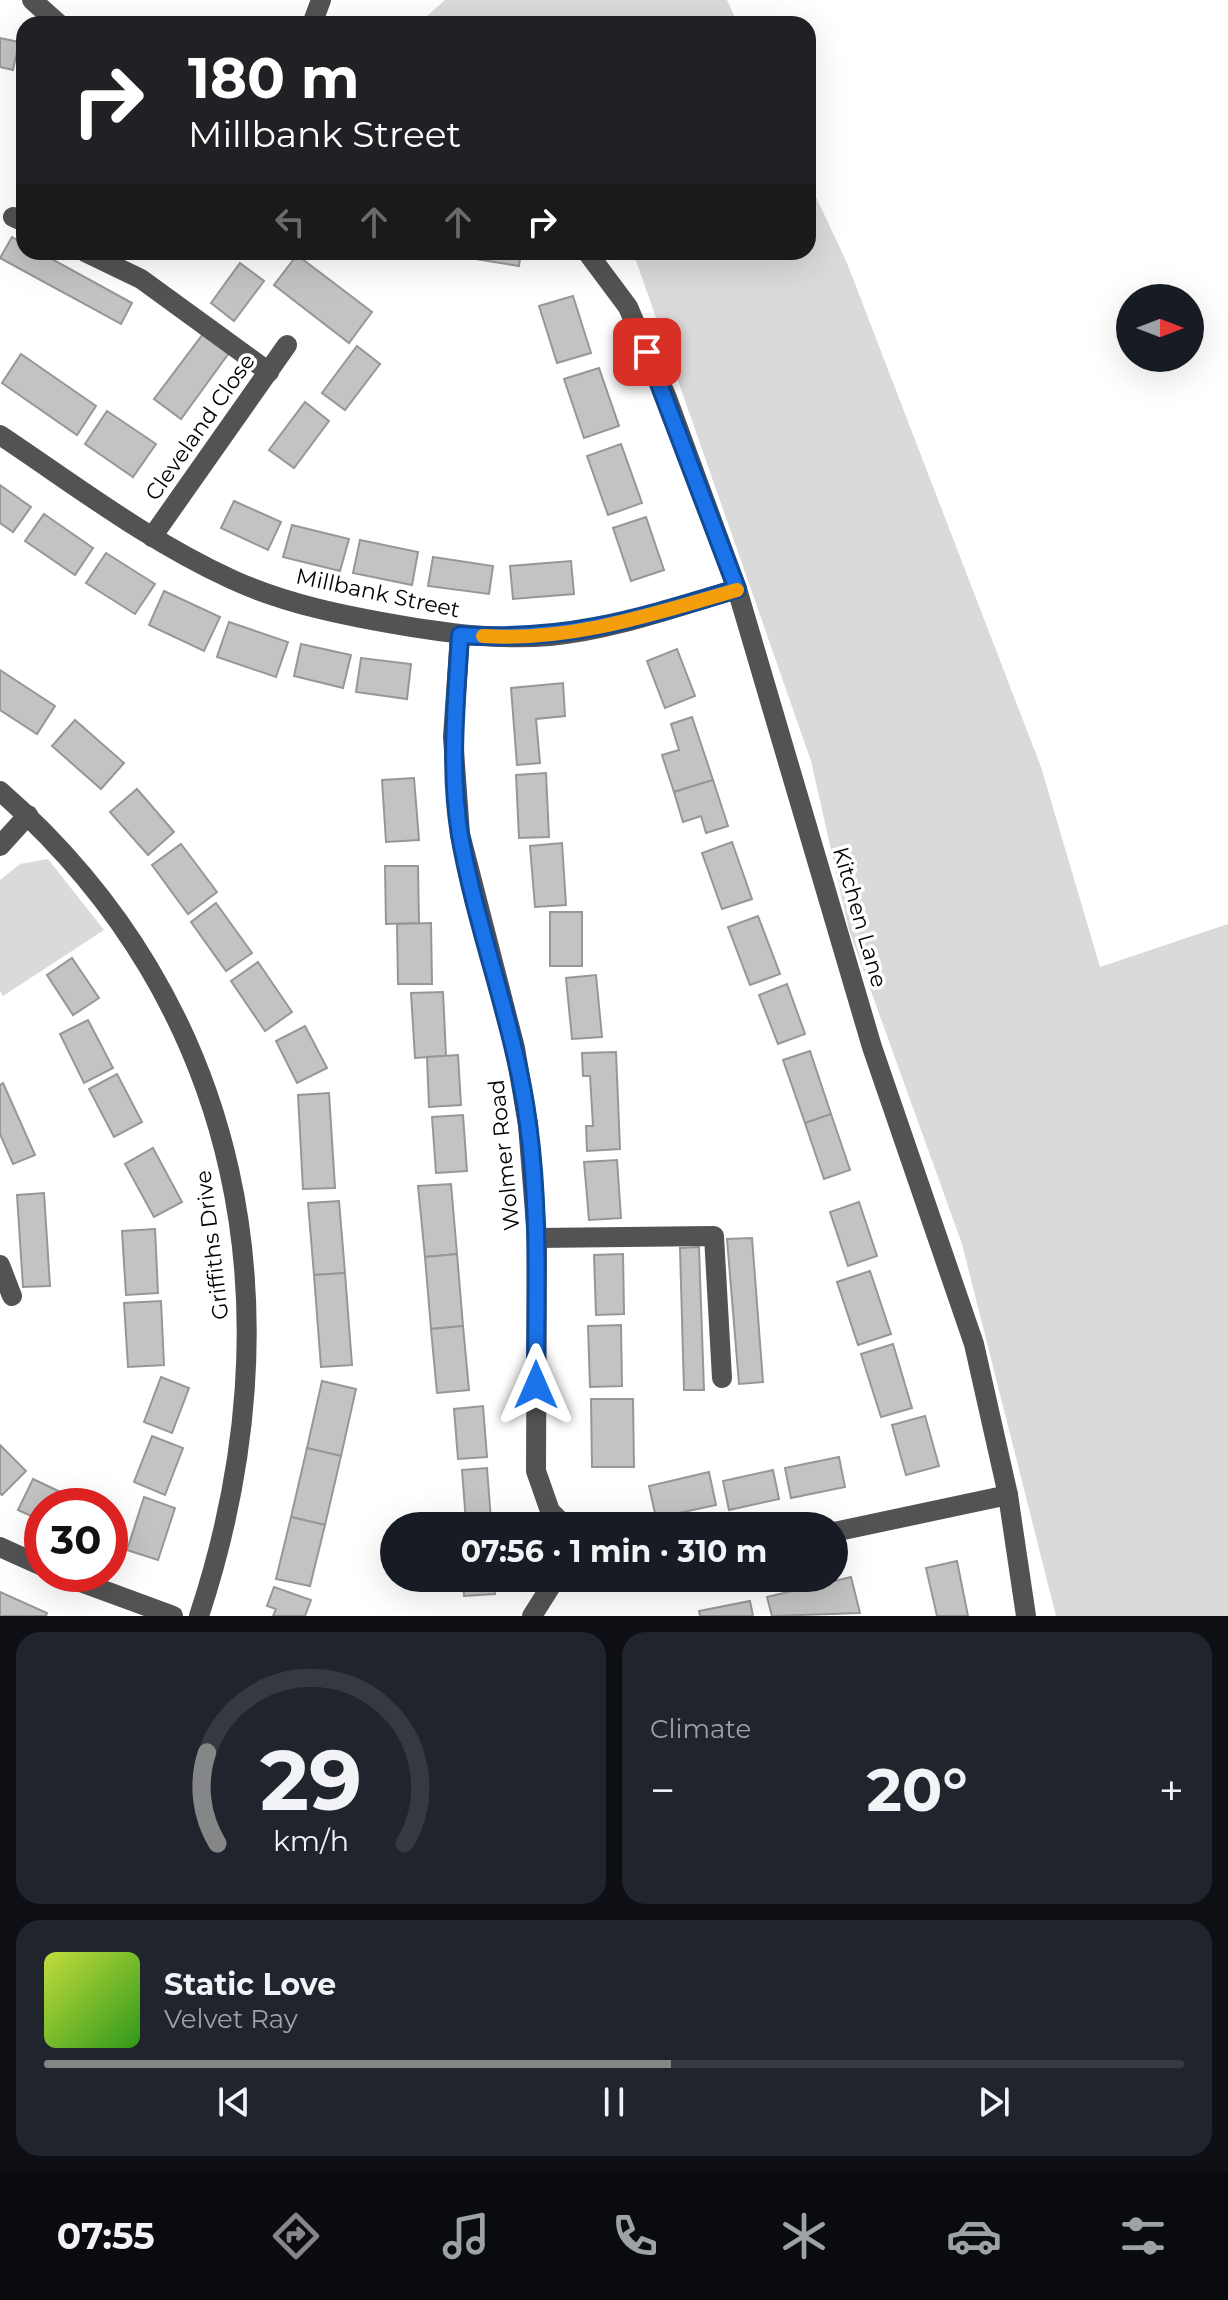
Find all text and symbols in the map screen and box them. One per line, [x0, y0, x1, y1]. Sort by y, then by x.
text: 180 m [188, 44, 360, 112]
icon: right [56, 48, 160, 152]
text: Millbank Street [188, 112, 461, 156]
icon: left [268, 200, 312, 244]
icon: ahead [352, 200, 396, 244]
icon: ahead [436, 200, 480, 244]
icon: right [520, 200, 564, 244]
north arrow [1116, 284, 1204, 372]
map controls [1116, 284, 1204, 372]
pin [613, 318, 681, 386]
icon: arrive [625, 330, 669, 374]
street label: Cleveland Close [139, 348, 261, 506]
street label: Millbank Street [294, 562, 462, 624]
street label: Kitchen Lane [827, 844, 893, 990]
street label: Wolmer Road [483, 1078, 525, 1232]
street label: Griffiths Drive [189, 1169, 235, 1321]
position arrow [494, 1343, 578, 1427]
speed limit sign: 30 [24, 1488, 128, 1592]
text: 07:56 · 1 min · 310 m [461, 1533, 767, 1570]
text: Climate [650, 1713, 751, 1745]
text: 29 [260, 1729, 362, 1831]
text: 20° [866, 1753, 968, 1826]
text: − [650, 1763, 675, 1817]
text: + [1159, 1763, 1184, 1817]
text: km/h [273, 1823, 349, 1858]
text: Static Love [164, 1966, 336, 2003]
text: Velvet Ray [164, 2003, 298, 2035]
icon: previous [212, 2080, 256, 2124]
icon: pause [592, 2080, 636, 2124]
icon: next [972, 2080, 1016, 2124]
icon: directions [268, 2208, 324, 2264]
icon: music [438, 2208, 494, 2264]
icon: phone [607, 2208, 663, 2264]
icon: climate [776, 2208, 832, 2264]
icon: car [946, 2208, 1002, 2264]
icon: filters [1115, 2208, 1171, 2264]
text: 07:55 [57, 2214, 155, 2258]

